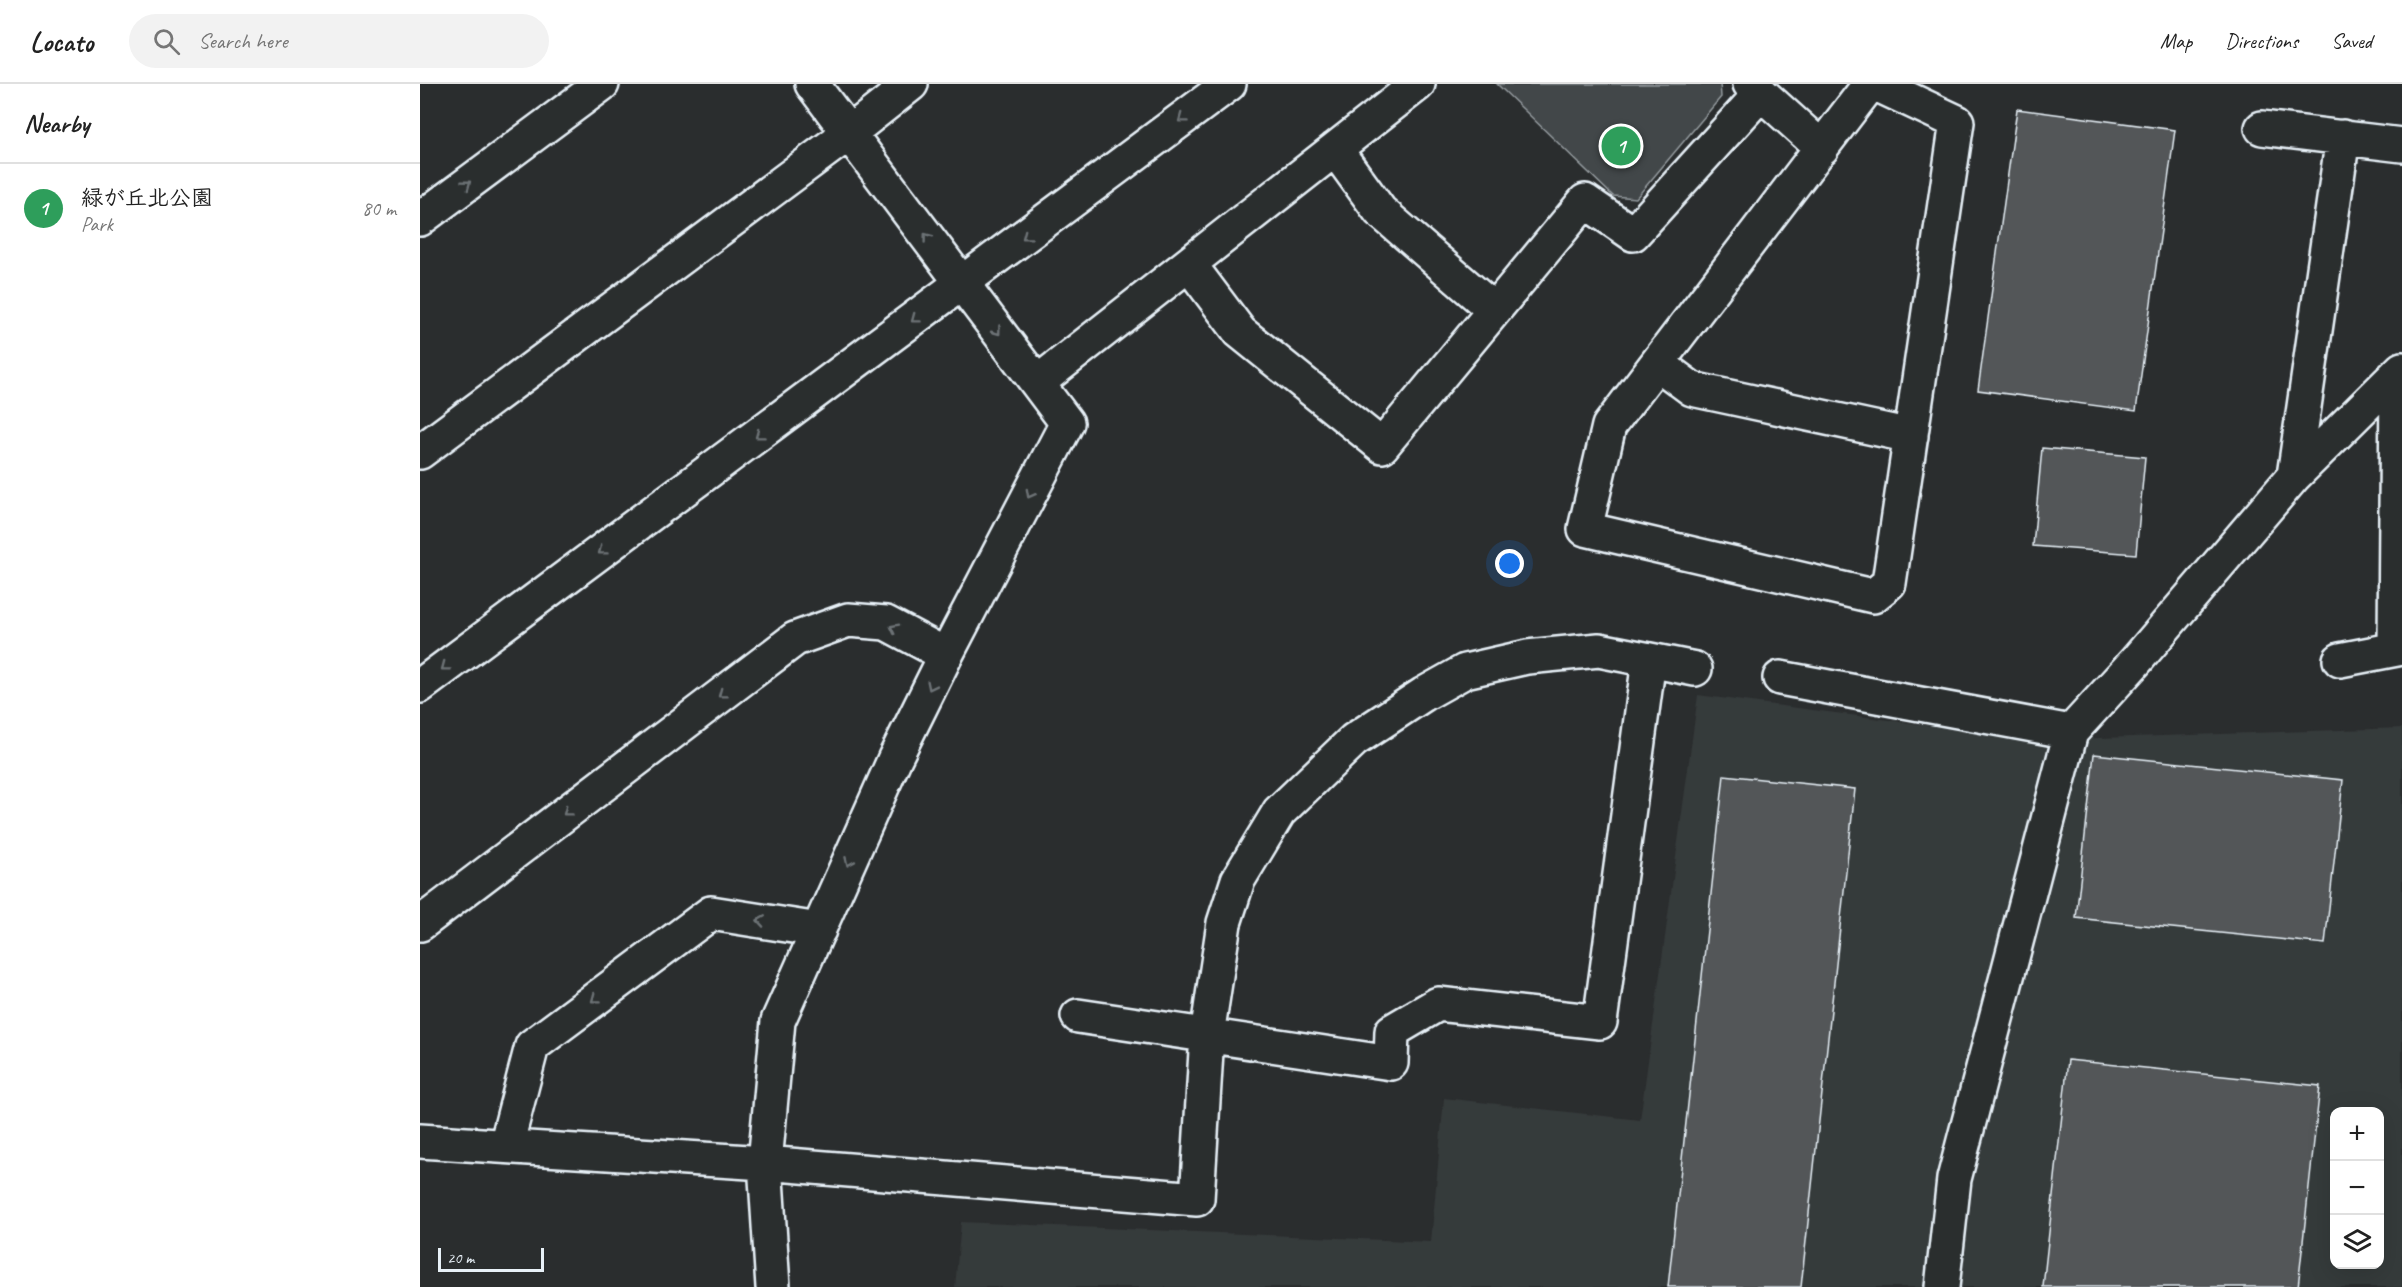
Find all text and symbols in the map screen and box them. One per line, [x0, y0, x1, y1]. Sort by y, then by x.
search box [129, 14, 549, 68]
text: Locato [30, 24, 93, 59]
icon: search [150, 25, 183, 58]
text: Search here [198, 27, 288, 55]
text: Map [2160, 28, 2192, 54]
text: Directions [2225, 28, 2298, 54]
text: Saved [2331, 28, 2372, 54]
text: Nearby [24, 107, 89, 140]
one-way arrow [1177, 112, 1188, 123]
pin: 1 [1602, 124, 1640, 168]
one-way arrow [460, 181, 471, 192]
text: 緑が丘北公園 [81, 184, 213, 212]
text: 1 [39, 196, 48, 221]
text: 80 m [362, 196, 396, 221]
text: Park [81, 212, 113, 237]
one-way arrow [1022, 229, 1033, 240]
one-way arrow [923, 233, 934, 244]
one-way arrow [911, 312, 922, 323]
one-way arrow [990, 324, 1001, 335]
one-way arrow [754, 428, 765, 439]
one-way arrow [1026, 487, 1037, 498]
one-way arrow [598, 544, 609, 555]
your location [1495, 549, 1524, 578]
one-way arrow [890, 623, 901, 635]
one-way arrow [441, 660, 452, 671]
one-way arrow [926, 679, 938, 690]
one-way arrow [718, 687, 729, 698]
one-way arrow [562, 805, 573, 816]
one-way arrow [844, 856, 856, 867]
one-way arrow [756, 915, 766, 927]
one-way arrow [591, 992, 602, 1003]
map controls [2330, 1107, 2384, 1269]
button: + [2330, 1107, 2384, 1161]
button: − [2330, 1161, 2384, 1215]
button: layers [2330, 1215, 2384, 1269]
scale bar [438, 1245, 544, 1272]
text: 20 m [447, 1248, 474, 1268]

